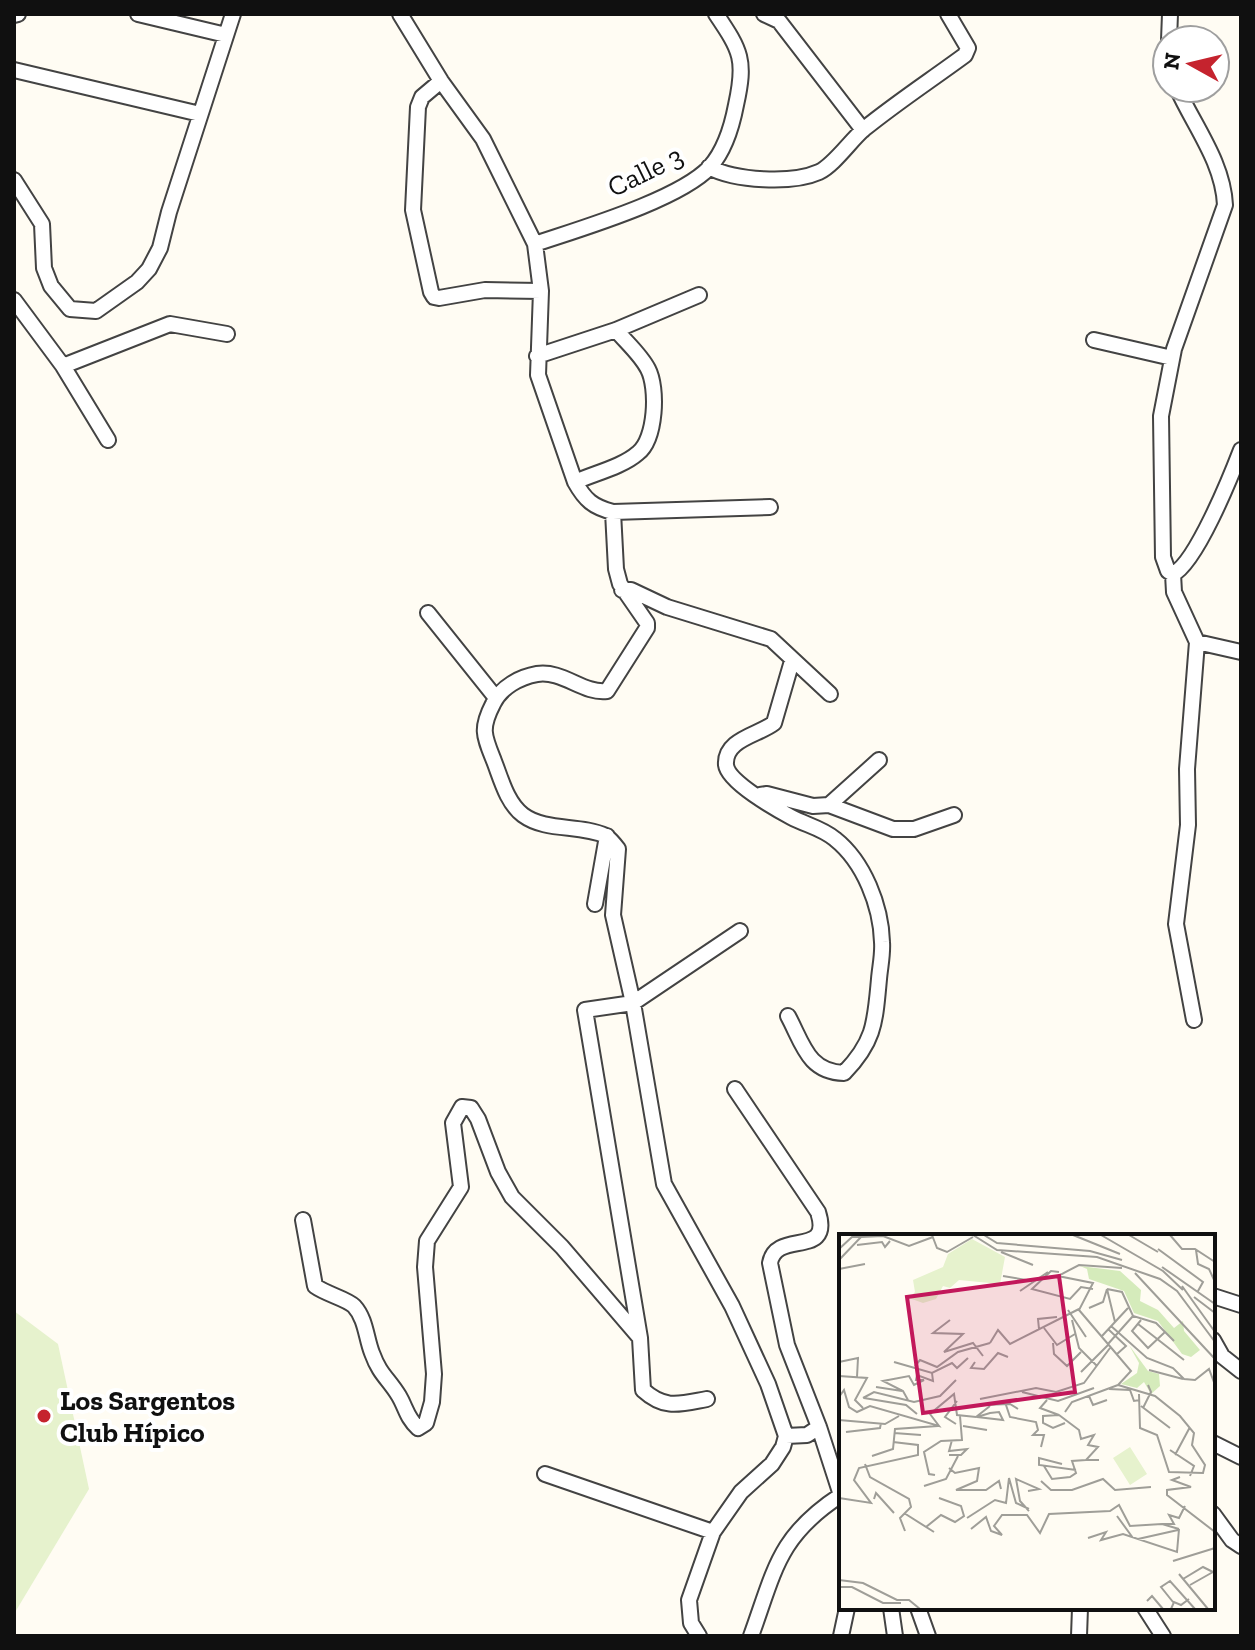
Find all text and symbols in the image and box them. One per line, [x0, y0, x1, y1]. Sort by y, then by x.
north arrow [1151, 24, 1231, 104]
text: N [1157, 51, 1186, 71]
street label: Calle 3 [602, 139, 688, 204]
inset map [839, 1234, 1215, 1610]
place label: Los Sargentos Club Hípico [60, 1384, 235, 1449]
marker: Los Sargentos Club Hípico [35, 1407, 53, 1425]

